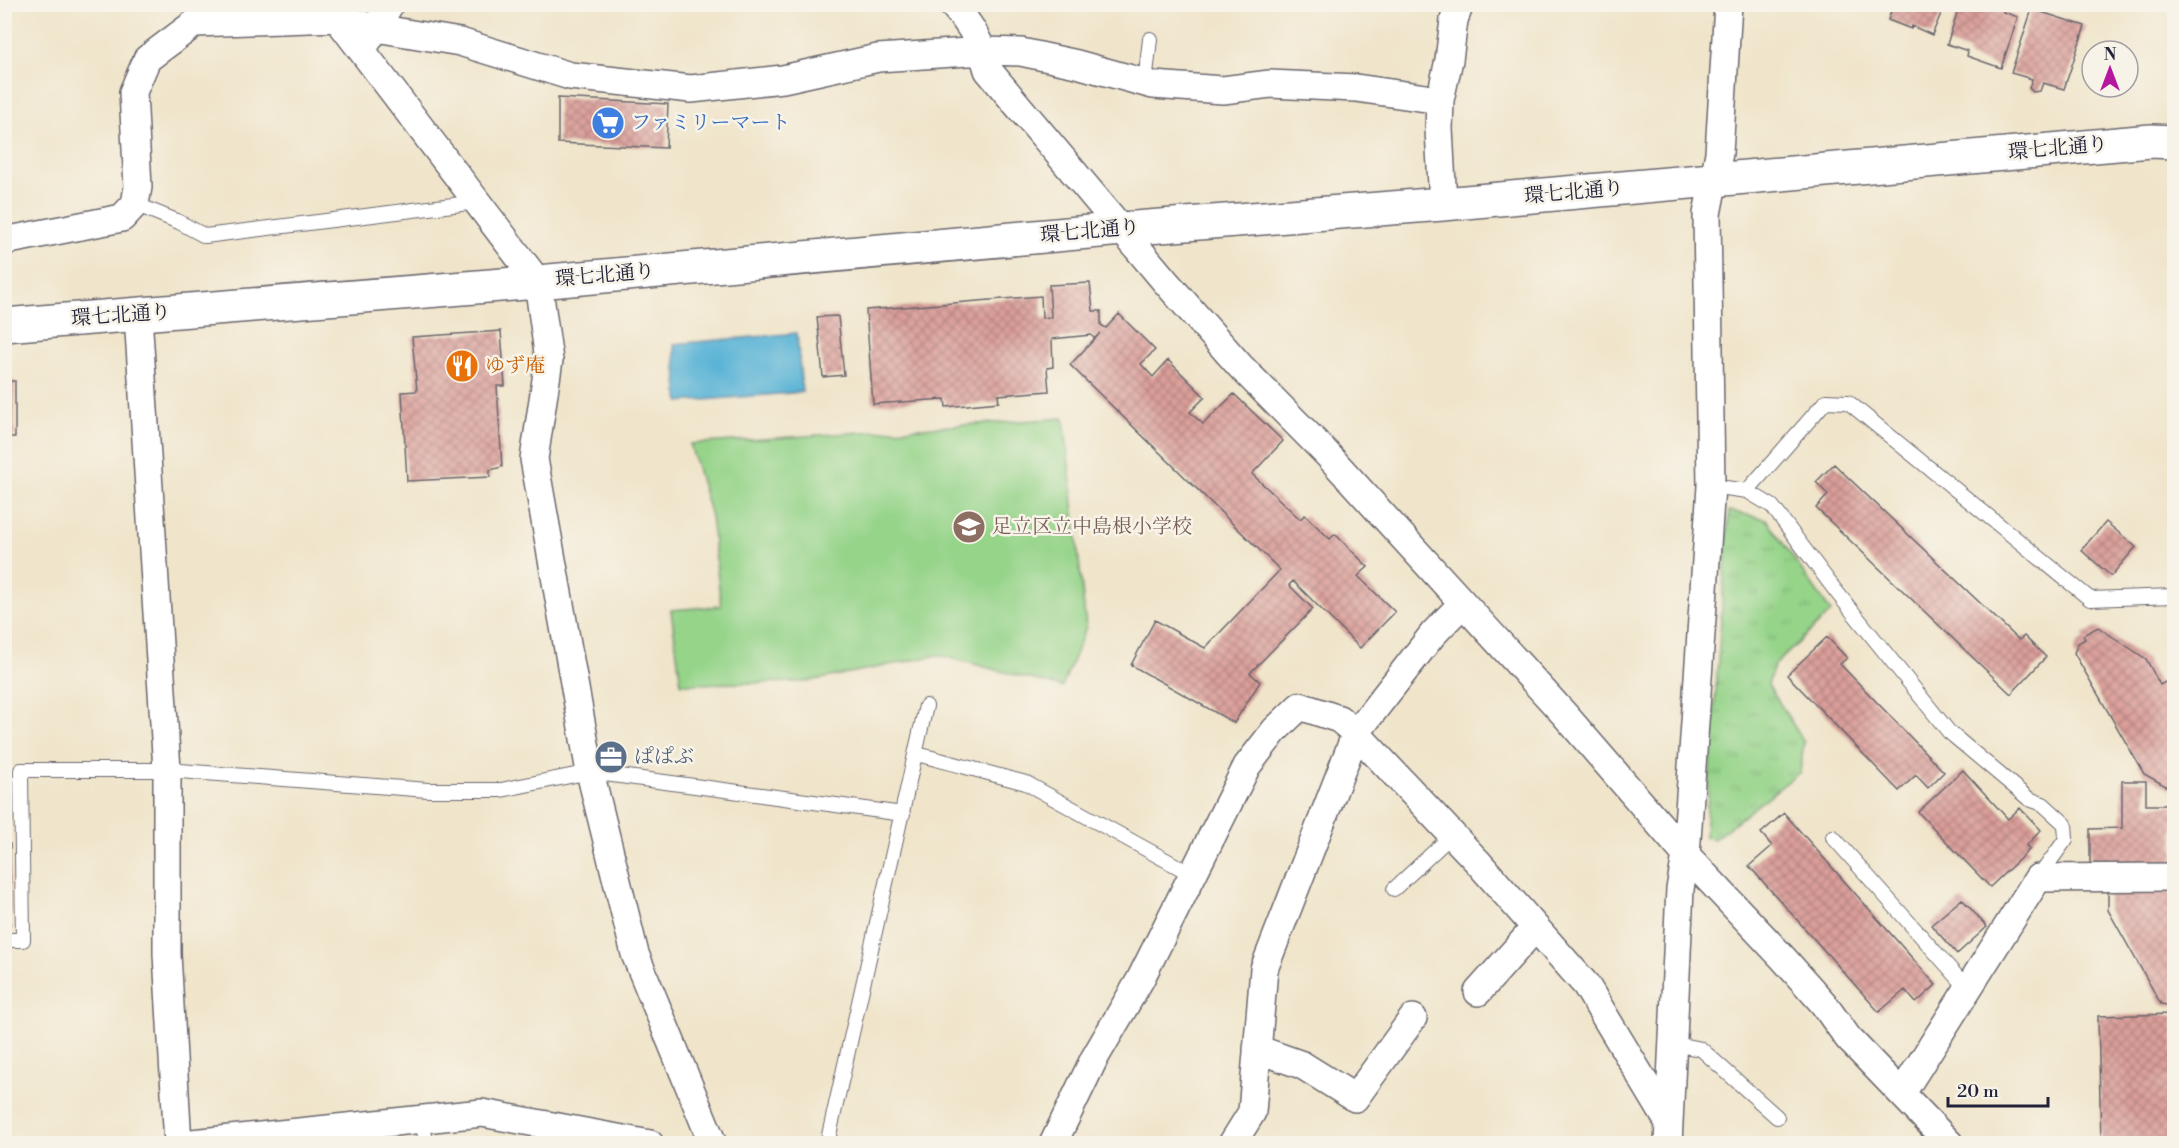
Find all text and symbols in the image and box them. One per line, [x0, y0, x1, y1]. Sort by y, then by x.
north arrow [2080, 39, 2140, 99]
text: N [2104, 45, 2117, 65]
supermarket icon: ファミリーマート [590, 105, 626, 141]
place label: ファミリーマート [631, 111, 791, 136]
street label: 環七北通り [2007, 132, 2109, 166]
street label: 環七北通り [1523, 176, 1625, 210]
street label: 環七北通り [1039, 215, 1141, 249]
street label: 環七北通り [554, 259, 656, 293]
street label: 環七北通り [70, 300, 172, 332]
restaurant icon: ゆず庵 [444, 348, 480, 384]
place label: ゆず庵 [485, 354, 545, 379]
school or university icon: 足立区立中島根小学校 [951, 509, 987, 545]
place label: 足立区立中島根小学校 [992, 515, 1192, 540]
office icon: ぱぱぶ [593, 739, 629, 775]
place label: ぱぱぶ [634, 745, 694, 770]
scale bar [1948, 1070, 2048, 1108]
text: 20 m [1957, 1080, 1999, 1103]

